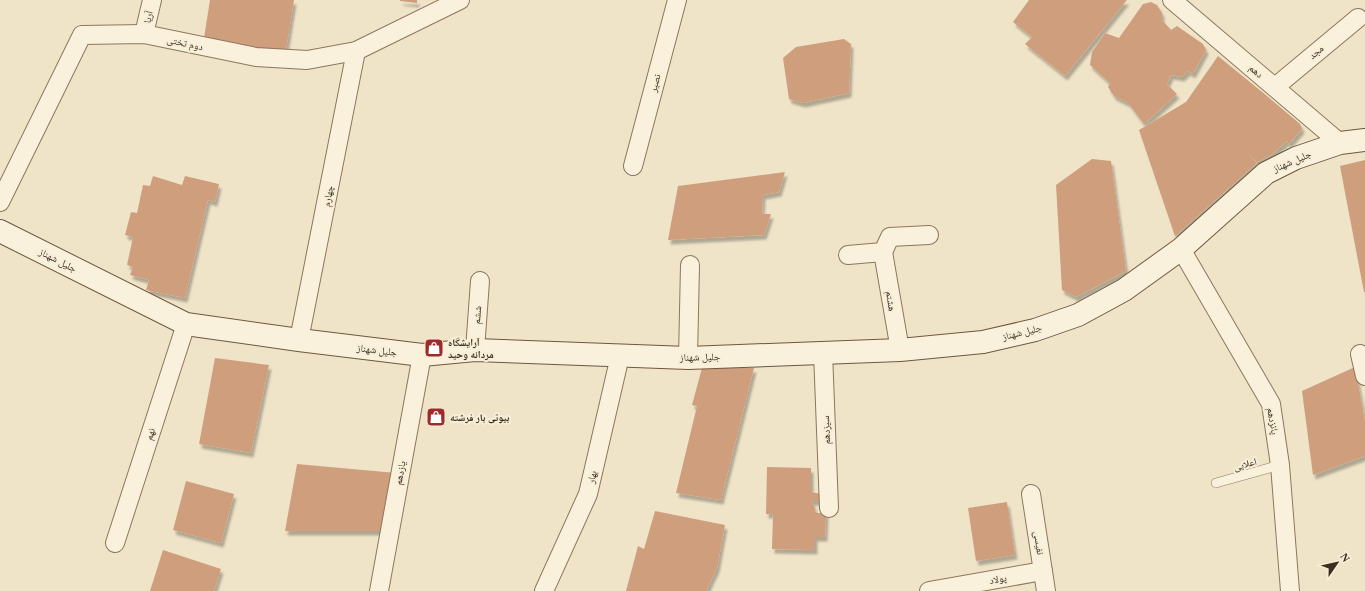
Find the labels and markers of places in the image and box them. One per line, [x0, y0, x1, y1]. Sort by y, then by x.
shop icon: آرایشگاه مردانه وحید [423, 337, 445, 359]
place label: آرایشگاه مردانه وحید [448, 337, 494, 361]
shop icon: بیوتی بار فرشته [425, 406, 447, 428]
place label: بیوتی بار فرشته [450, 412, 510, 424]

